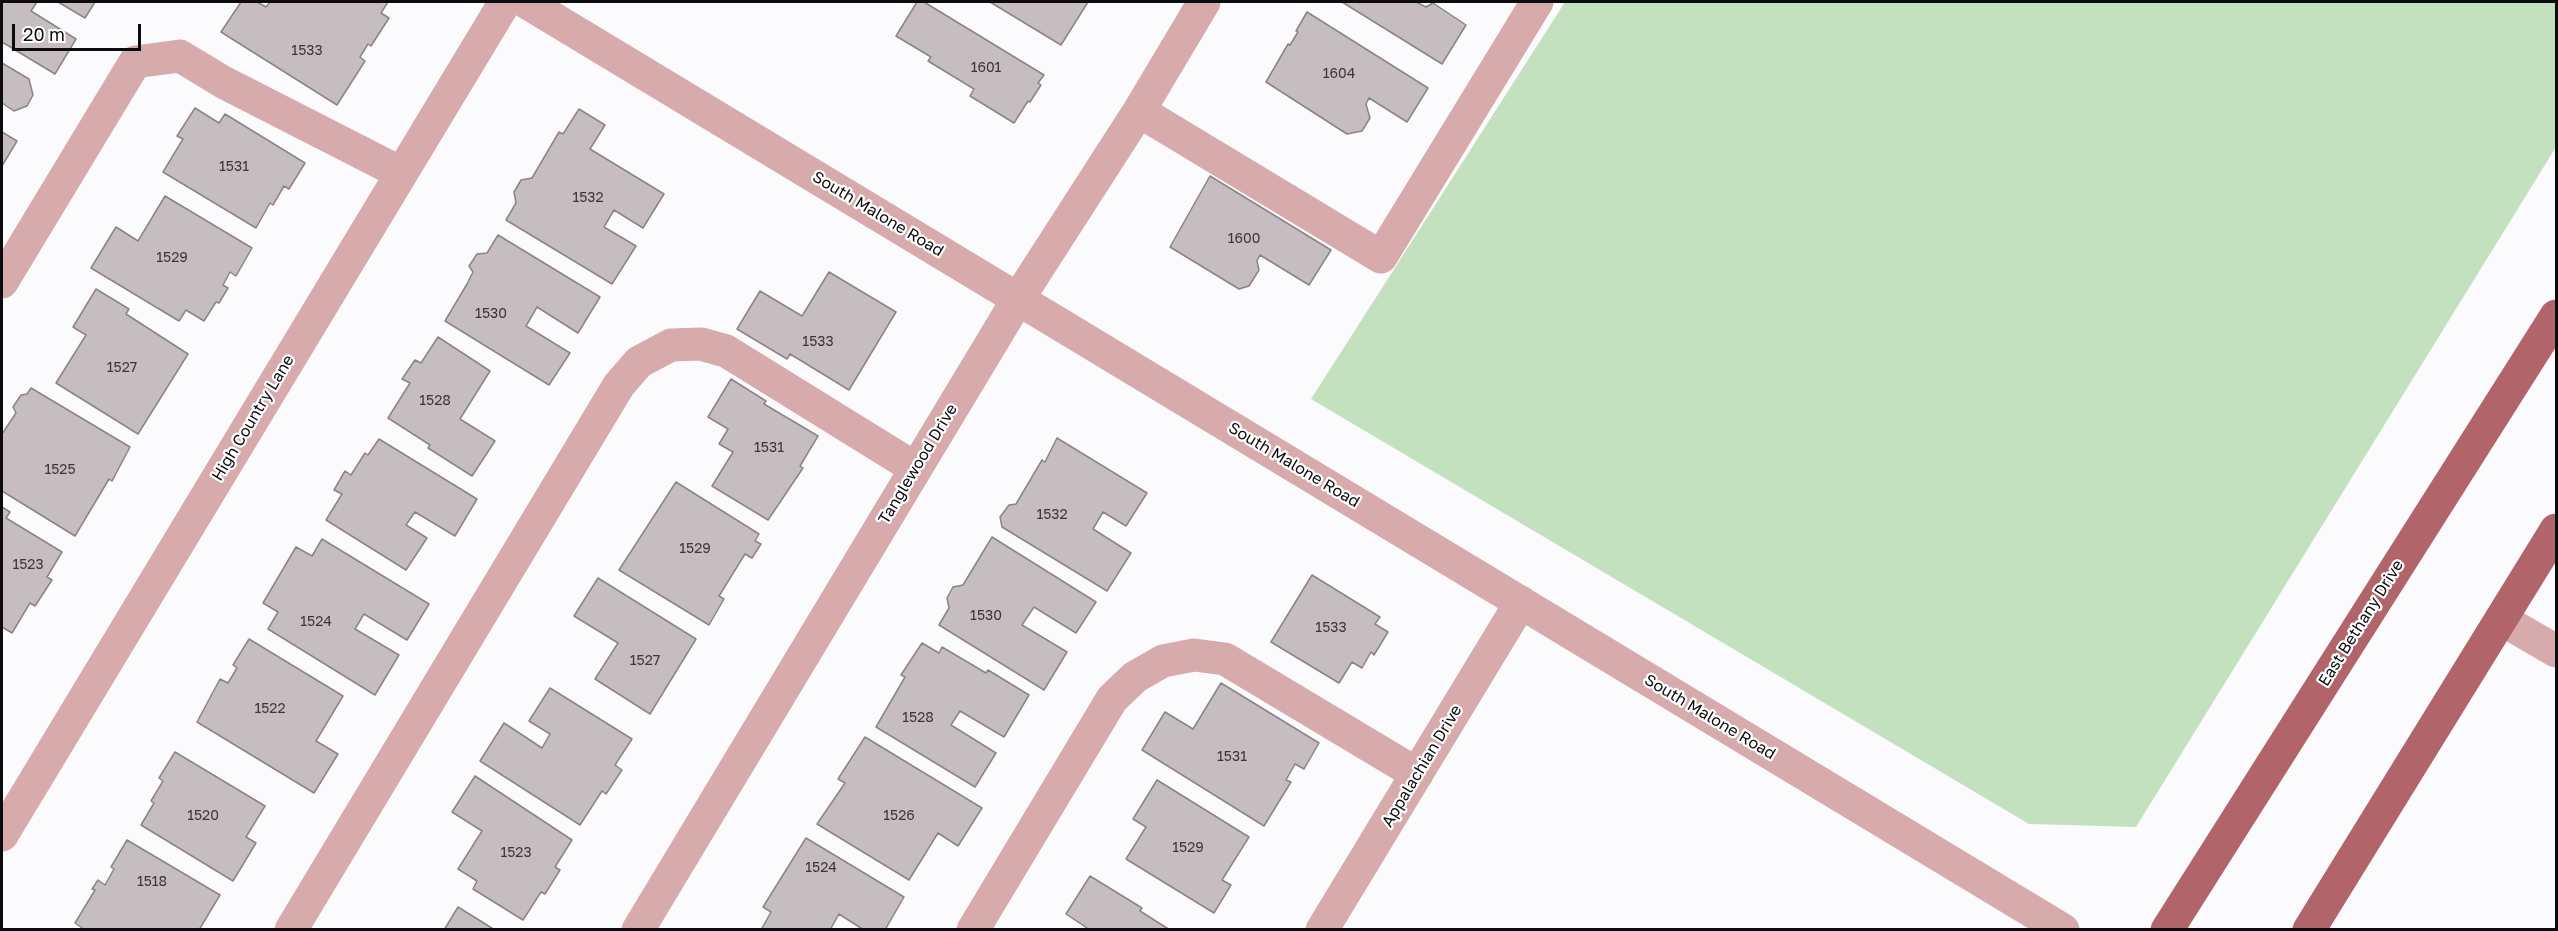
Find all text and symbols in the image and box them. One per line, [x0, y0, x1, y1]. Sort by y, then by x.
scale bar [15, 12, 144, 50]
text: 20 m [23, 23, 65, 45]
house number: 1533 [291, 43, 323, 59]
house number: 1601 [971, 60, 1001, 76]
house number: 1604 [1323, 66, 1355, 82]
house number: 1531 [219, 159, 249, 175]
street label: South Malone Road [809, 167, 947, 261]
house number: 1532 [572, 190, 604, 206]
house number: 1600 [1228, 231, 1260, 247]
house number: 1529 [156, 250, 188, 266]
house number: 1530 [475, 306, 507, 322]
house number: 1533 [802, 334, 834, 350]
street label: High Country Lane [208, 352, 298, 484]
house number: 1527 [107, 360, 137, 376]
house number: 1528 [419, 393, 451, 409]
street label: Tanglewood Drive [875, 400, 961, 528]
street label: South Malone Road [1225, 418, 1363, 512]
house number: 1531 [754, 440, 784, 456]
house number: 1525 [44, 462, 76, 478]
house number: 1532 [1036, 507, 1068, 523]
house number: 1529 [679, 541, 711, 557]
street label: East Bethany Drive [2314, 556, 2408, 690]
house number: 1523 [12, 557, 44, 573]
house number: 1530 [970, 608, 1002, 624]
house number: 1524 [300, 614, 332, 630]
house number: 1533 [1315, 620, 1347, 636]
house number: 1527 [630, 653, 660, 669]
street label: South Malone Road [1641, 670, 1779, 764]
house number: 1522 [254, 701, 286, 717]
street label: Appalachian Drive [1378, 701, 1466, 831]
house number: 1528 [902, 710, 934, 726]
house number: 1531 [1217, 749, 1247, 765]
house number: 1520 [187, 808, 219, 824]
house number: 1526 [883, 808, 915, 824]
house number: 1529 [1172, 840, 1204, 856]
house number: 1523 [500, 845, 532, 861]
house number: 1524 [805, 860, 837, 876]
house number: 1518 [137, 874, 167, 890]

